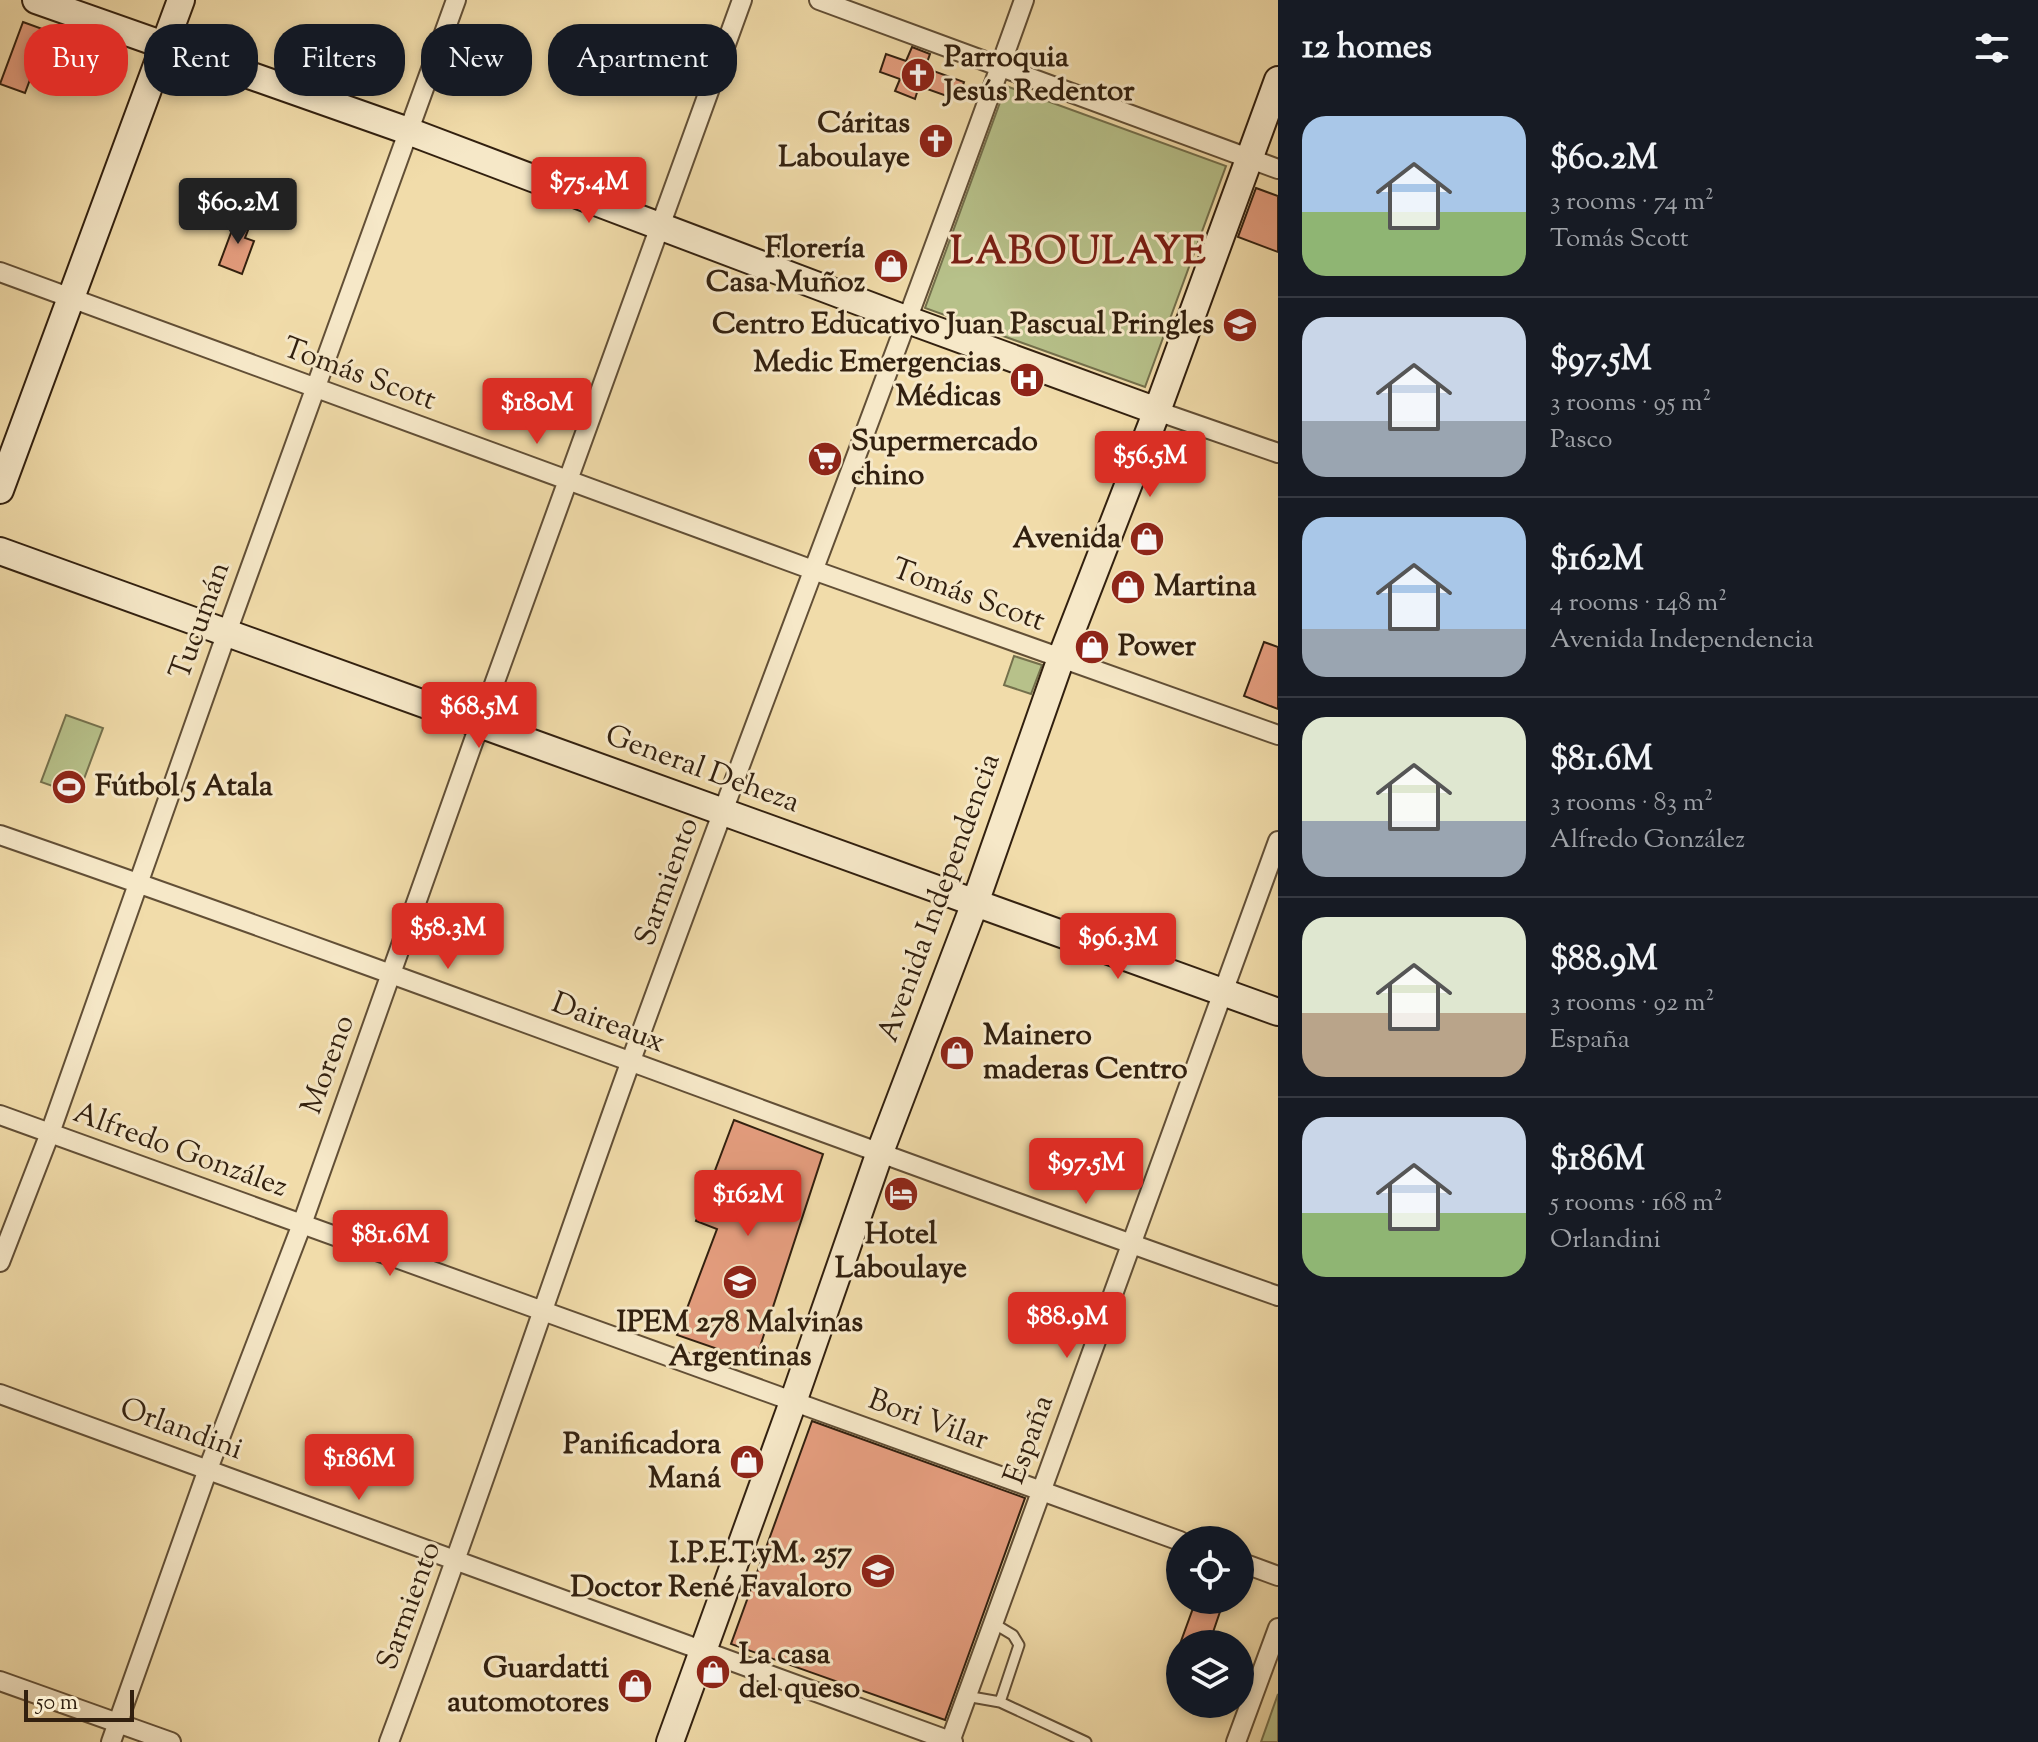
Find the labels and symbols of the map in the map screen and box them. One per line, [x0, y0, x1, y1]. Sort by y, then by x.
place label: Parroquia Jesús Redentor [942, 37, 1135, 114]
church icon: Parroquia Jesús Redentor [899, 56, 937, 94]
place label: Cáritas Laboulaye [778, 103, 910, 180]
church icon: Cáritas Laboulaye [917, 122, 955, 160]
pin: $75.4M [524, 157, 654, 225]
pin: $60.2M [173, 178, 303, 246]
district label: LABOULAYE [950, 227, 1208, 281]
place label: Florería Casa Muñoz [706, 228, 865, 305]
shop icon: Florería Casa Muñoz [872, 247, 910, 285]
place label: Centro Educativo Juan Pascual Pringles [712, 304, 1214, 347]
school or university icon: Centro Educativo Juan Pascual Pringles [1221, 306, 1259, 344]
street label: Tomás Scott [277, 327, 441, 423]
place label: Medic Emergencias Médicas [753, 342, 1001, 419]
hospital icon: Medic Emergencias Médicas [1008, 361, 1046, 399]
pin: $180M [481, 378, 593, 446]
place label: Supermercado chino [851, 421, 1038, 498]
pin: $56.5M [1085, 431, 1215, 499]
supermarket icon: Supermercado chino [806, 440, 844, 478]
place label: Avenida [1013, 518, 1121, 561]
shop icon: Avenida [1128, 520, 1166, 558]
street label: Tomás Scott [886, 548, 1050, 644]
street label: Tucumán [160, 556, 242, 686]
place label: Martina [1154, 566, 1257, 609]
shop icon: Martina [1109, 568, 1147, 606]
place label: Power [1118, 626, 1197, 669]
shop icon: Power [1073, 628, 1111, 666]
pin: $68.5M [414, 682, 544, 750]
street label: General Deheza [599, 715, 805, 825]
street label: Avenida Independencia [868, 747, 1012, 1048]
place label: Fútbol 5 Atala [95, 766, 273, 809]
sports icon: Fútbol 5 Atala [50, 768, 88, 806]
street label: Sarmiento [625, 812, 711, 952]
pin: $58.3M [383, 903, 513, 971]
pin: $96.3M [1053, 913, 1183, 981]
street label: Daireaux [545, 983, 671, 1065]
street label: Moreno [291, 1009, 367, 1121]
place label: Mainero maderas Centro [983, 1015, 1188, 1092]
shop icon: Mainero maderas Centro [938, 1034, 976, 1072]
street label: Alfredo González [67, 1092, 293, 1210]
pin: $97.5M [1021, 1138, 1151, 1206]
pin: $162M [692, 1170, 804, 1238]
hotel icon: Hotel Laboulaye [882, 1175, 920, 1213]
pin: $81.6M [325, 1210, 455, 1278]
place label: Hotel Laboulaye [835, 1214, 967, 1291]
school or university icon: IPEM 278 Malvinas Argentinas [721, 1263, 759, 1301]
pin: $88.9M [1002, 1292, 1132, 1360]
place label: IPEM 278 Malvinas Argentinas [617, 1302, 863, 1379]
street label: Bori Vilar [862, 1379, 994, 1463]
street label: Orlandini [113, 1388, 249, 1472]
street label: España [994, 1389, 1066, 1491]
place label: Panificadora Maná [563, 1424, 721, 1501]
pin: $186M [303, 1434, 415, 1502]
shop icon: Panificadora Maná [728, 1443, 766, 1481]
place label: I.P.E.T.yM. 257 Doctor René Favaloro [570, 1533, 852, 1610]
street label: Sarmiento [367, 1536, 453, 1676]
school or university icon: I.P.E.T.yM. 257 Doctor René Favaloro [859, 1552, 897, 1590]
place label: La casa del queso [739, 1634, 860, 1711]
place label: Guardatti automotores [447, 1648, 609, 1725]
shop icon: La casa del queso [694, 1653, 732, 1691]
shop icon: Guardatti automotores [616, 1667, 654, 1705]
scale bar [24, 1686, 134, 1722]

